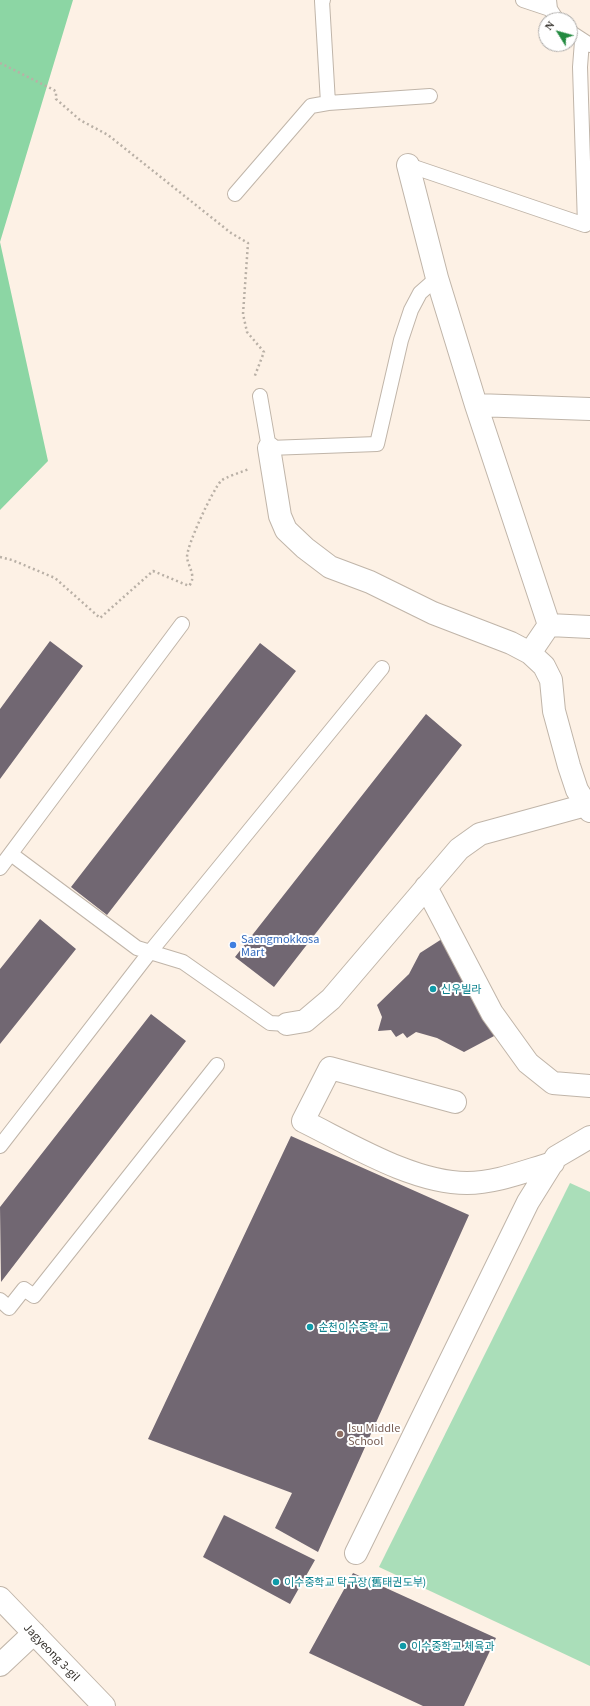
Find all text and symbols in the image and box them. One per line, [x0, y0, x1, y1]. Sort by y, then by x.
north arrow [538, 12, 578, 52]
text: N [542, 19, 556, 32]
place label: Saengmokkosa Mart [241, 932, 319, 958]
marker: Saengmokkosa Mart [228, 940, 238, 950]
place label: 신우빌라 [441, 982, 481, 996]
marker: 신우빌라 [428, 984, 438, 994]
place label: 순천이수중학교 [318, 1320, 389, 1334]
marker: 순천이수중학교 [305, 1322, 315, 1332]
place label: Isu Middle School [348, 1421, 400, 1447]
marker: Isu Middle School [335, 1429, 345, 1439]
place label: 이수중학교 탁구장(舊태권도부) [284, 1575, 426, 1589]
marker: 이수중학교 탁구장(舊태권도부) [271, 1577, 281, 1587]
street label: Jagyeong 3-gil [21, 1621, 83, 1683]
place label: 이수중학교 체육과 [411, 1639, 494, 1653]
marker: 이수중학교 체육과 [398, 1641, 408, 1651]

